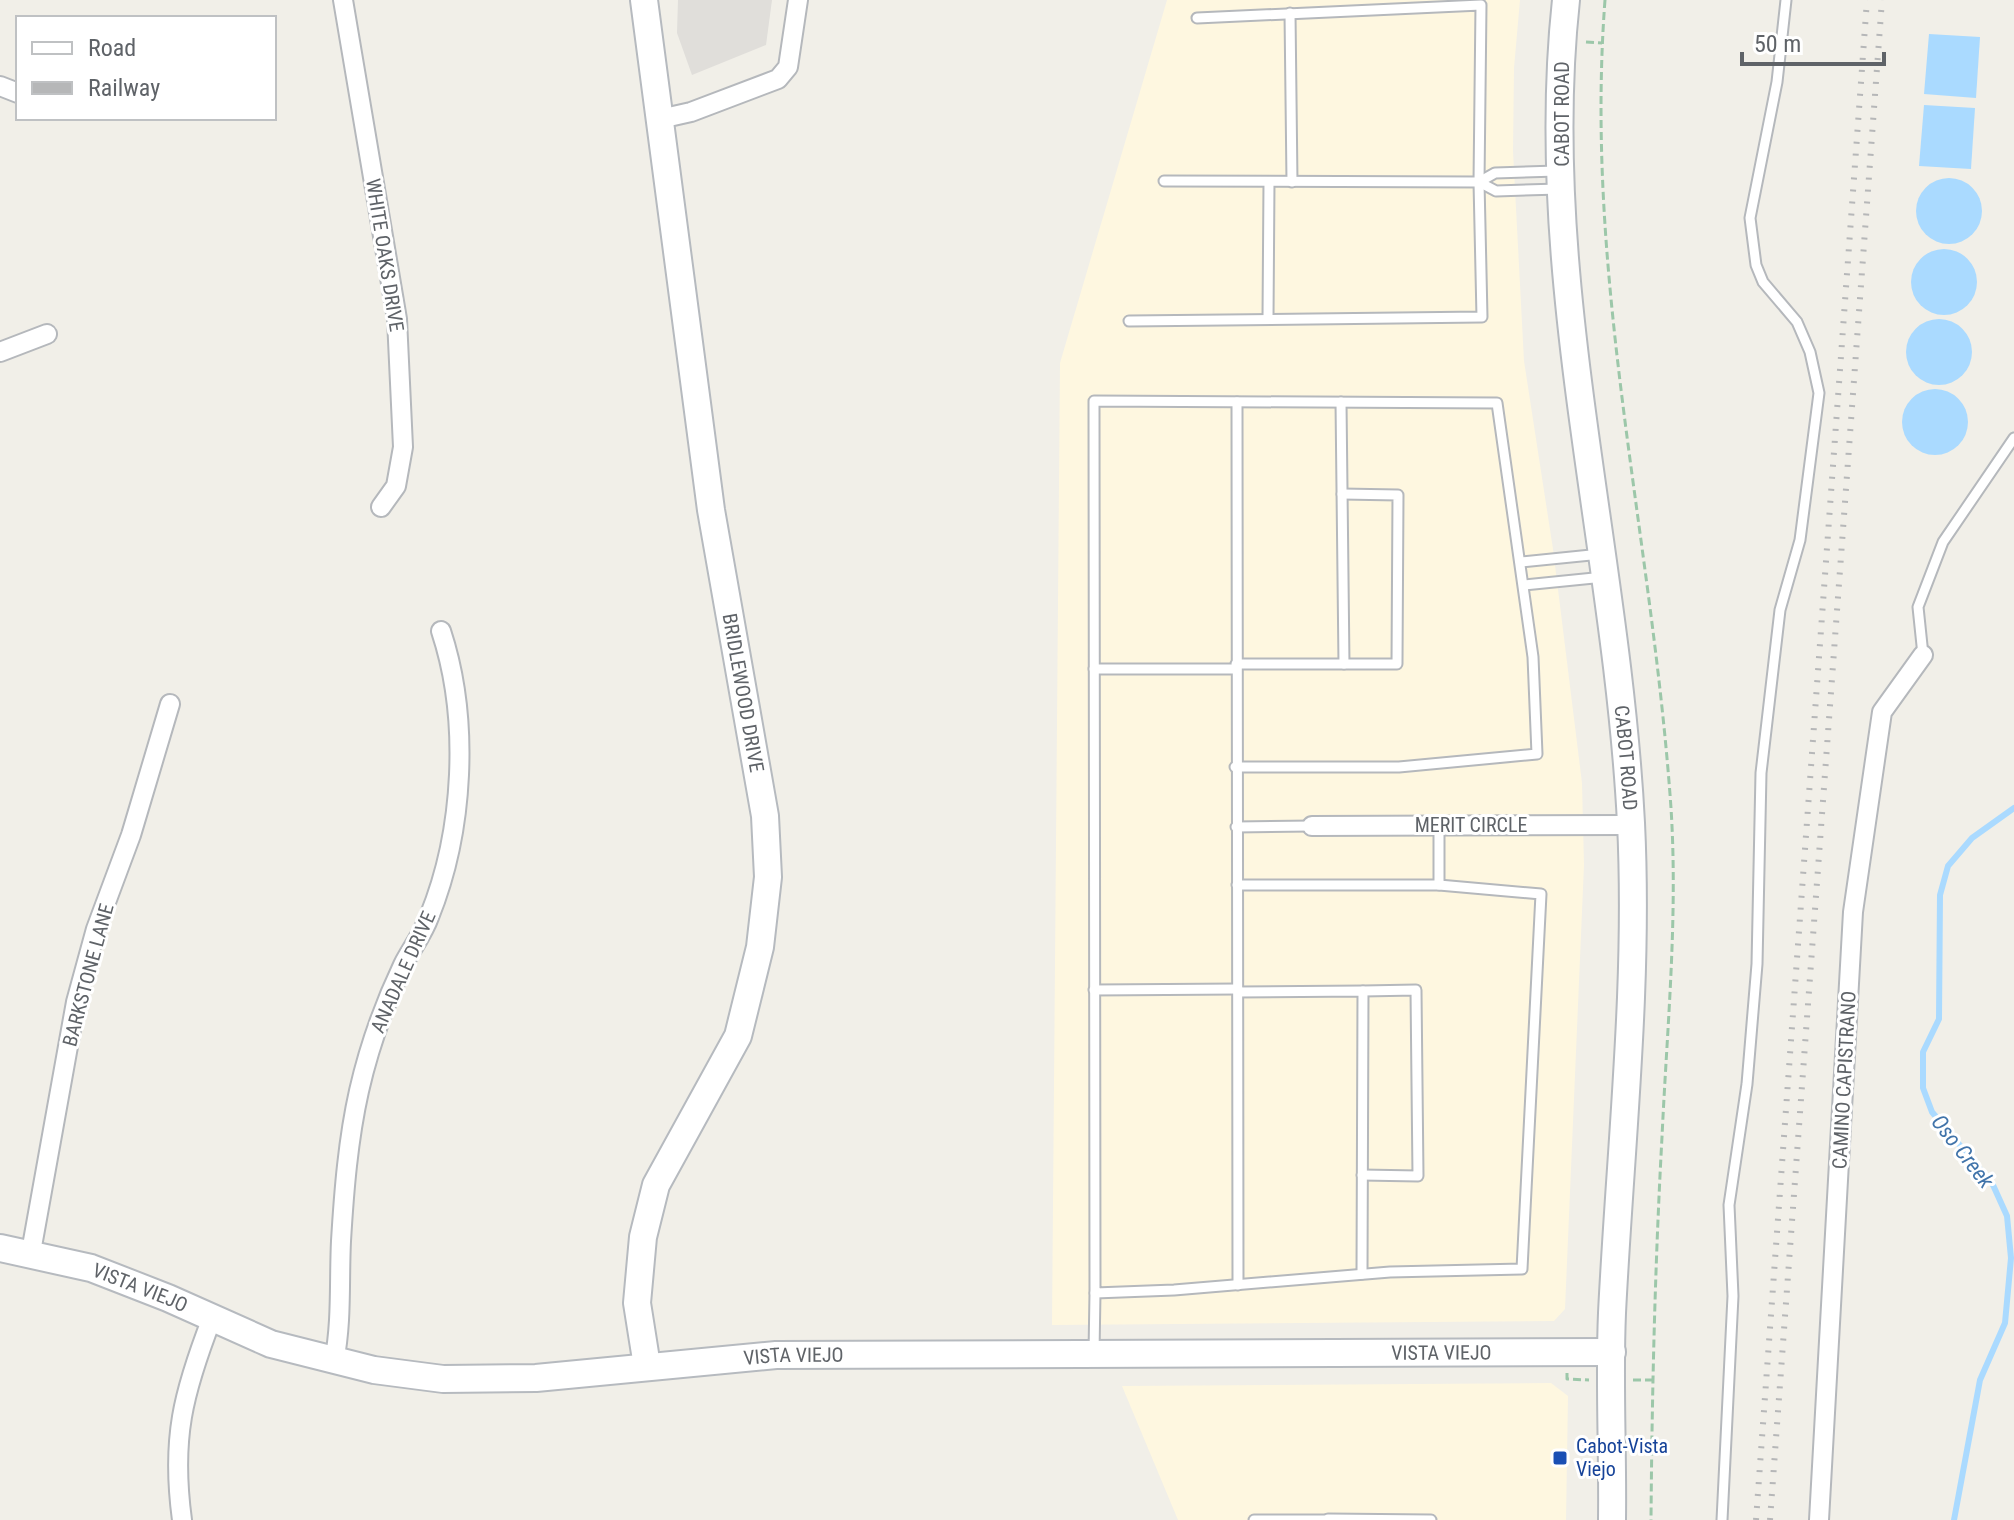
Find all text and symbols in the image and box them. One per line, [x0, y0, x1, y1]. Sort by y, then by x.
legend [16, 16, 276, 120]
scale bar [1742, 16, 1884, 66]
text: 50 m [1754, 30, 1801, 58]
text: Road [88, 34, 136, 62]
street label: CABOT ROAD [1550, 61, 1574, 167]
text: Railway [88, 74, 160, 102]
street label: WHITE OAKS DRIVE [361, 177, 409, 333]
street label: BRIDLEWOOD DRIVE [717, 611, 769, 774]
street label: CABOT ROAD [1609, 704, 1642, 811]
street label: MERIT CIRCLE [1415, 813, 1527, 837]
street label: BARKSTONE LANE [57, 901, 119, 1049]
street label: ANADALE DRIVE [365, 907, 441, 1037]
street label: CAMINO CAPISTRANO [1827, 990, 1861, 1170]
water label: Oso Creek [1926, 1110, 1999, 1193]
street label: VISTA VIEJO [89, 1258, 191, 1317]
street label: VISTA VIEJO [1391, 1340, 1492, 1365]
street label: VISTA VIEJO [742, 1343, 844, 1370]
place label: Cabot-Vista Viejo [1576, 1434, 1668, 1481]
marker: Cabot-Vista Viejo [1551, 1449, 1569, 1467]

